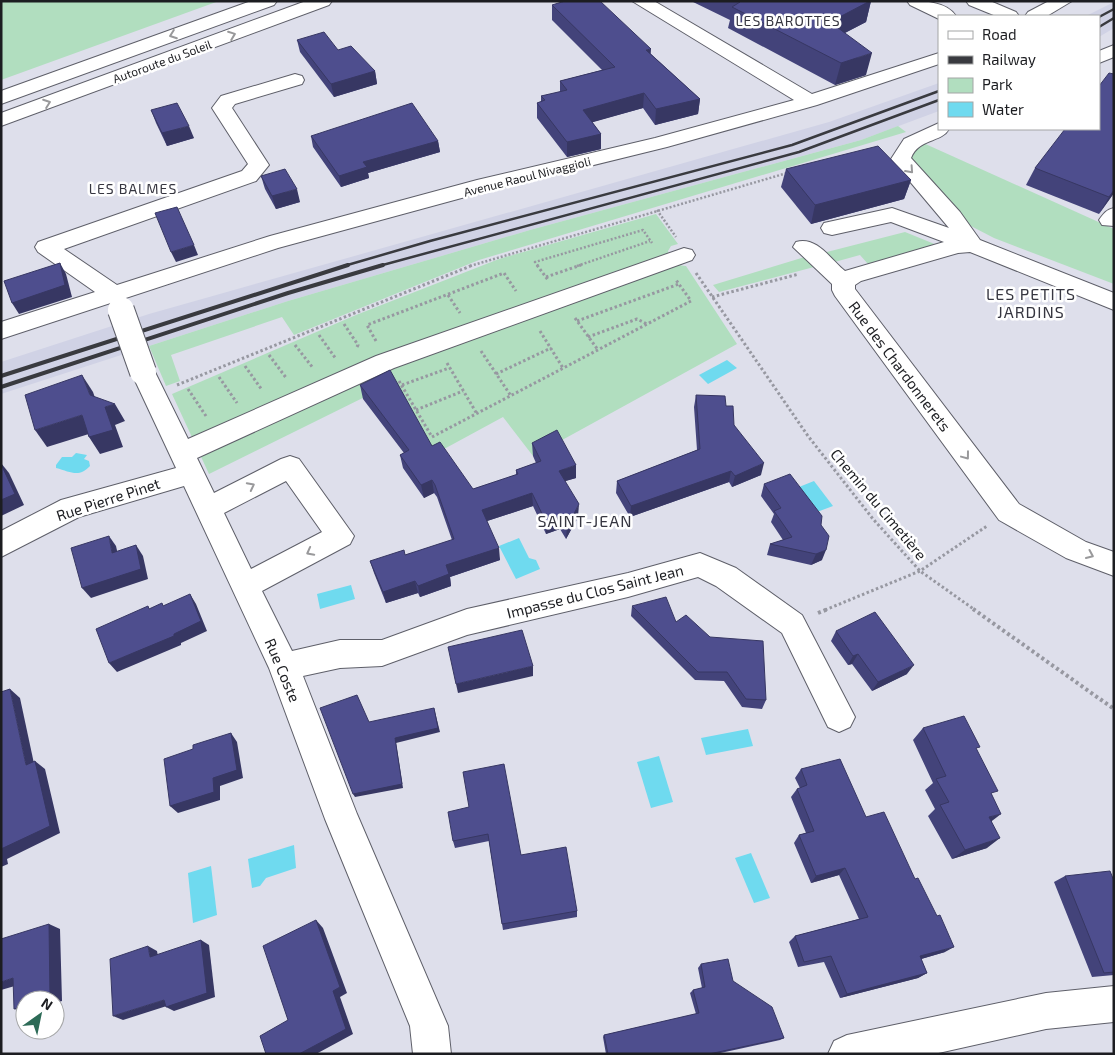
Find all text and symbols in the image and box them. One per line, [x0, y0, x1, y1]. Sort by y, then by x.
district label: LES BAROTTES [735, 12, 841, 29]
legend [938, 15, 1100, 130]
text: Road [982, 25, 1017, 43]
one-way arrow [169, 29, 177, 39]
one-way arrow [228, 31, 236, 41]
street label: Autoroute du Soleil [111, 36, 214, 85]
text: Railway [982, 50, 1036, 68]
text: Park [982, 75, 1013, 93]
one-way arrow [42, 99, 51, 109]
text: Water [982, 100, 1024, 118]
street label: Avenue Raoul Nivaggioli [462, 153, 592, 199]
one-way arrow [904, 164, 913, 173]
district label: LES BALMES [89, 180, 177, 197]
district label: LES PETITS JARDINS [986, 284, 1076, 321]
street label: Rue des Chardonnerets [845, 297, 955, 435]
street label: Chemin du Cimetière [827, 445, 931, 563]
one-way arrow [960, 450, 969, 460]
street label: Rue Pierre Pinet [54, 474, 162, 524]
one-way arrow [246, 482, 255, 492]
district label: SAINT-JEAN [537, 511, 633, 530]
one-way arrow [307, 545, 316, 555]
one-way arrow [1085, 549, 1094, 560]
street label: Impasse du Clos Saint Jean [505, 560, 685, 622]
street label: Rue Coste [261, 635, 305, 705]
north arrow [15, 990, 65, 1040]
text: N [38, 994, 56, 1014]

